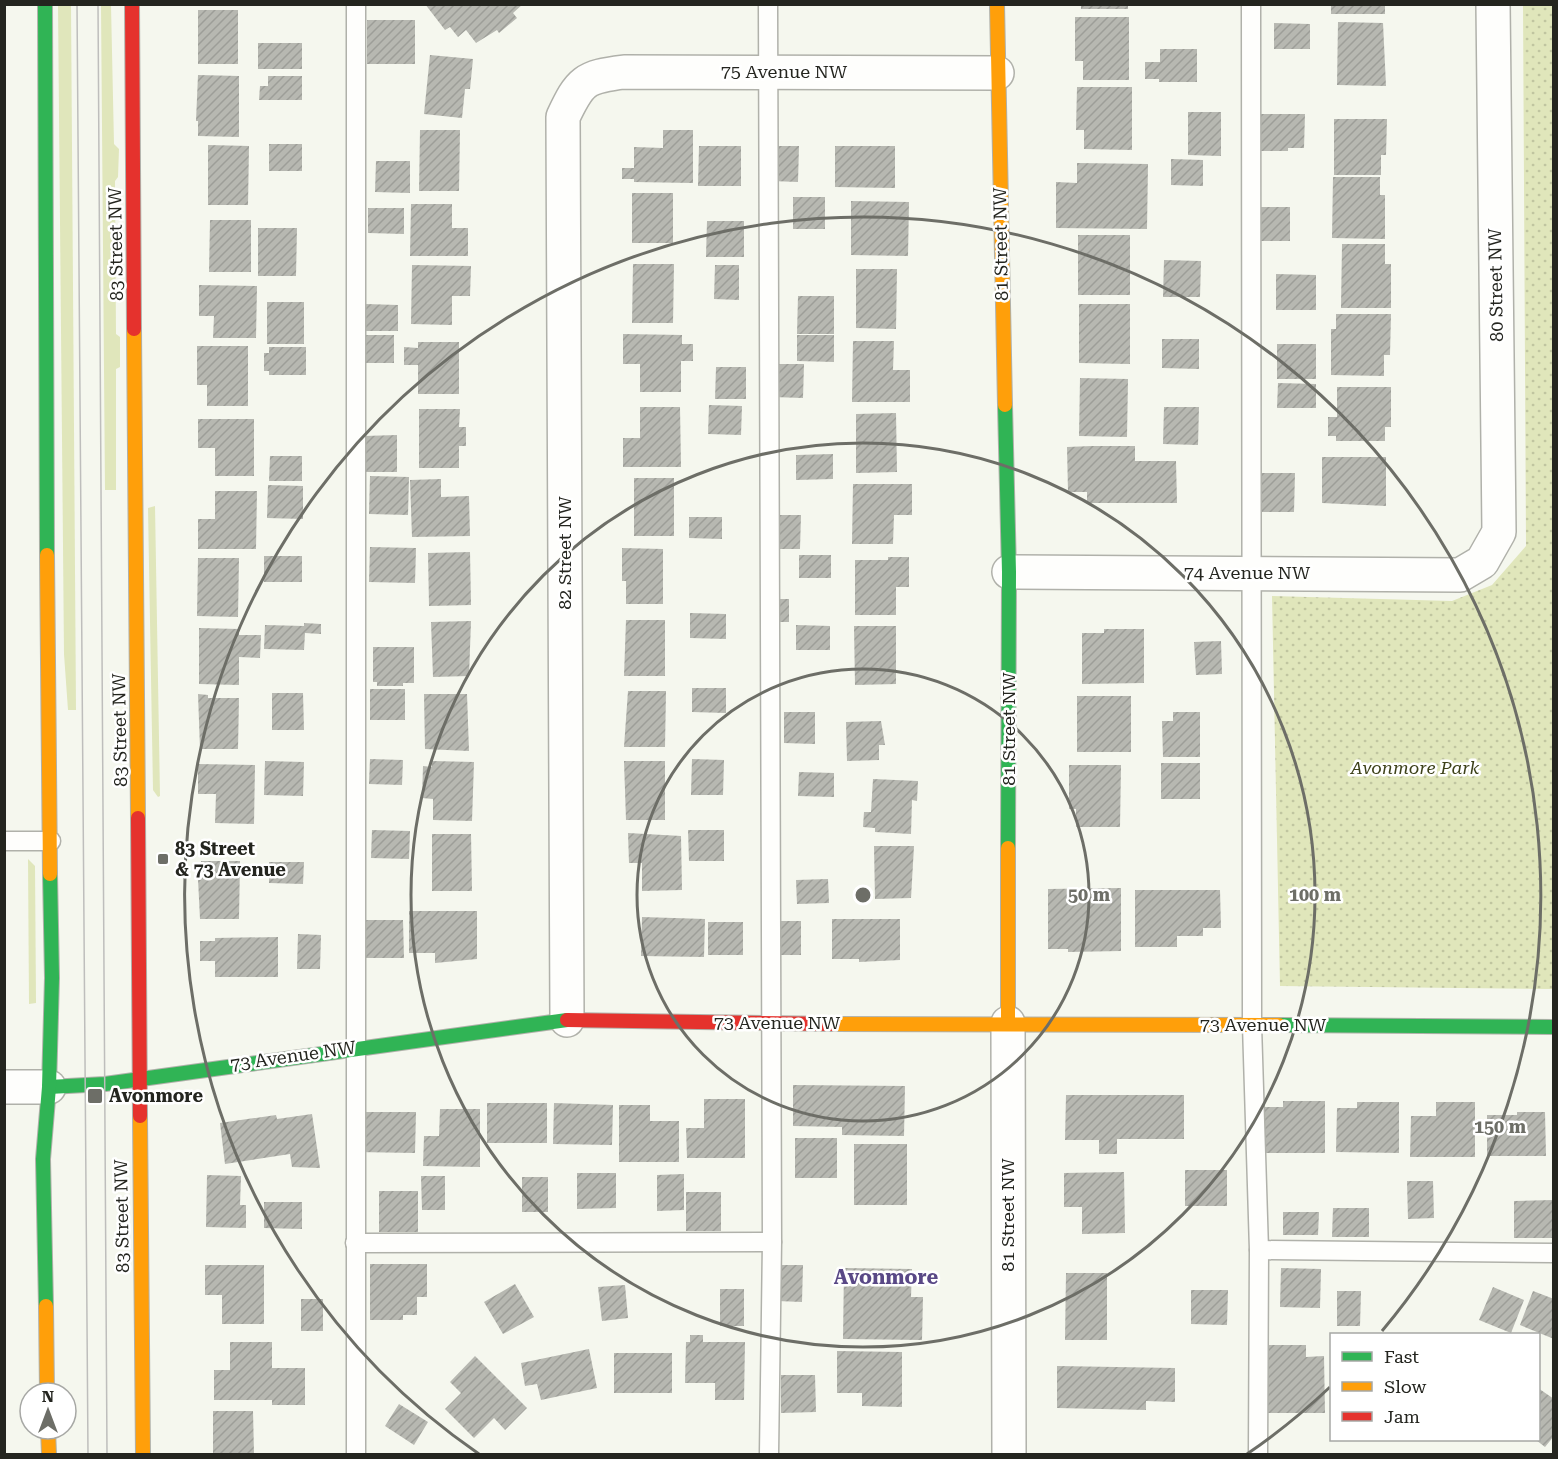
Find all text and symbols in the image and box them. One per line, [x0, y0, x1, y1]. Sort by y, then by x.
street label: 75 Avenue NW [721, 61, 848, 82]
street label: 83 Street NW [104, 186, 127, 301]
street label: 81 Street NW [989, 186, 1012, 301]
street label: 80 Street NW [1484, 227, 1507, 342]
street label: 82 Street NW [554, 495, 575, 610]
street label: 74 Avenue NW [1184, 562, 1311, 583]
street label: 81 Street NW [998, 671, 1019, 786]
street label: 83 Street NW [108, 672, 131, 787]
park label: Avonmore Park [1350, 757, 1479, 778]
place label: 83 Street & 73 Avenue [175, 838, 286, 880]
marker: 83 Street & 73 Avenue [156, 852, 170, 866]
text: 50 m [1068, 884, 1111, 905]
text: 100 m [1289, 884, 1342, 905]
centre of rings [853, 885, 873, 905]
street label: 73 Avenue NW [714, 1012, 841, 1033]
street label: 73 Avenue NW [1200, 1014, 1327, 1035]
street label: 73 Avenue NW [229, 1036, 358, 1075]
place label: Avonmore [109, 1085, 203, 1106]
marker: Avonmore [86, 1087, 104, 1105]
text: 150 m [1474, 1116, 1527, 1137]
street label: 81 Street NW [997, 1157, 1018, 1272]
street label: 83 Street NW [110, 1158, 133, 1273]
district label: Avonmore [834, 1265, 938, 1289]
legend [1330, 1333, 1540, 1441]
text: Fast [1384, 1346, 1419, 1367]
text: Slow [1384, 1376, 1426, 1397]
north arrow [18, 1381, 78, 1441]
text: N [42, 1387, 54, 1406]
text: Jam [1384, 1406, 1420, 1427]

